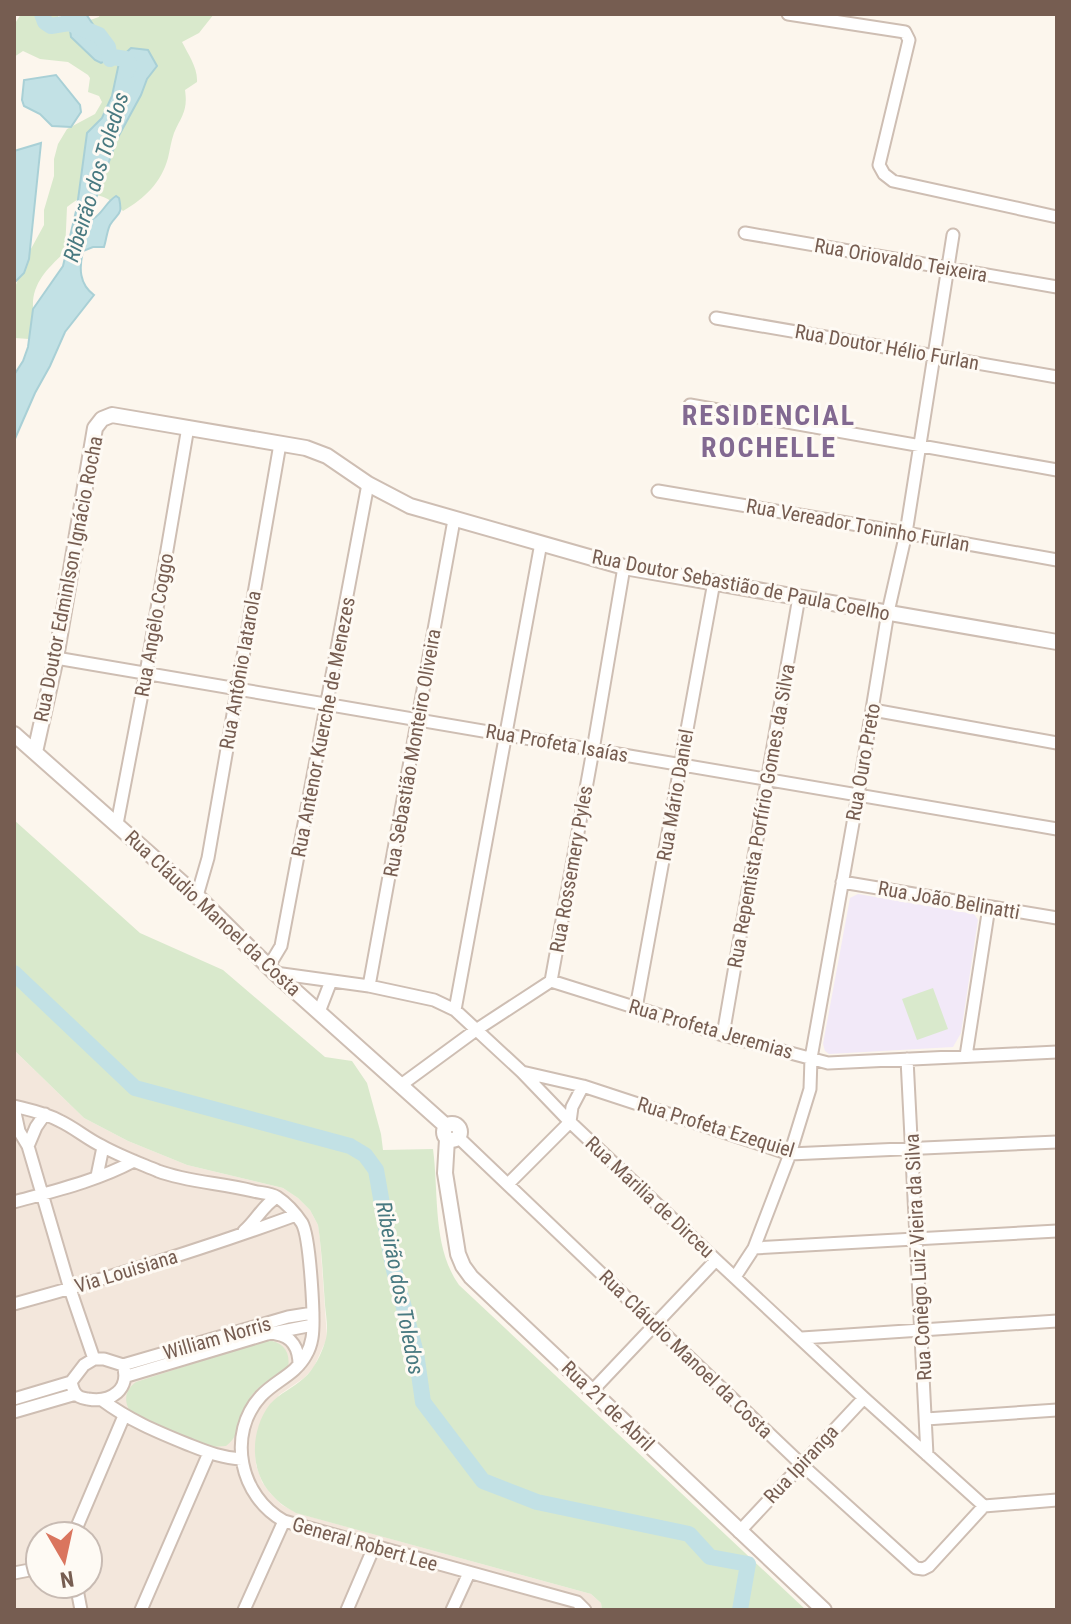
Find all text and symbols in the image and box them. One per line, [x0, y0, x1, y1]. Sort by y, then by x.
water label: Ribeirão dos Toledos [58, 89, 134, 265]
street label: Rua Oriovaldo Teixeira [813, 233, 989, 287]
street label: Rua Doutor Hélio Furlan [793, 319, 981, 375]
district label: RESIDENCIAL ROCHELLE [682, 399, 856, 464]
street label: Rua Doutor Edminlson Ignácio Rocha [28, 434, 108, 724]
street label: Rua Vereador Toninho Furlan [744, 494, 972, 556]
street label: Rua Doutor Sebastião de Paula Coelho [590, 544, 892, 626]
street label: Rua Angêlo Coggo [130, 551, 178, 699]
street label: Rua Antônio Iatarola [214, 589, 266, 751]
street label: Rua Antenor Kuerche de Menezes [286, 595, 360, 859]
street label: Rua Sebastião Monteiro Oliveira [378, 627, 446, 879]
street label: Rua Repentista Porfírio Gomes da Silva [722, 662, 800, 970]
street label: Rua Ouro Preto [841, 701, 885, 823]
street label: Rua Profeta Isaías [484, 719, 630, 767]
street label: Rua Mário Daniel [652, 727, 698, 863]
street label: Rua Rossemery Pyles [545, 784, 597, 954]
street label: Rua Cláudio Manoel da Costa [120, 825, 306, 1001]
street label: Rua João Belinatti [876, 876, 1022, 924]
street label: Rua Profeta Jeremias [626, 994, 796, 1064]
street label: Rua Profeta Ezequiel [634, 1092, 798, 1162]
street label: Rua Marilia de Dirceu [581, 1131, 719, 1263]
street label: Rua Conêgo Luiz Vieira da Silva [900, 1133, 936, 1381]
water label: Ribeirão dos Toledos [371, 1199, 429, 1377]
street label: Via Louisiana [72, 1244, 180, 1298]
street label: Rua Cláudio Manoel da Costa [594, 1265, 778, 1443]
street label: William Norris [160, 1311, 274, 1365]
street label: Rua 21 de Abril [557, 1356, 659, 1456]
street label: Rua Ipiranga [759, 1420, 843, 1508]
street label: General Robert Lee [290, 1512, 440, 1576]
north arrow [24, 1520, 104, 1600]
text: N [58, 1566, 76, 1593]

